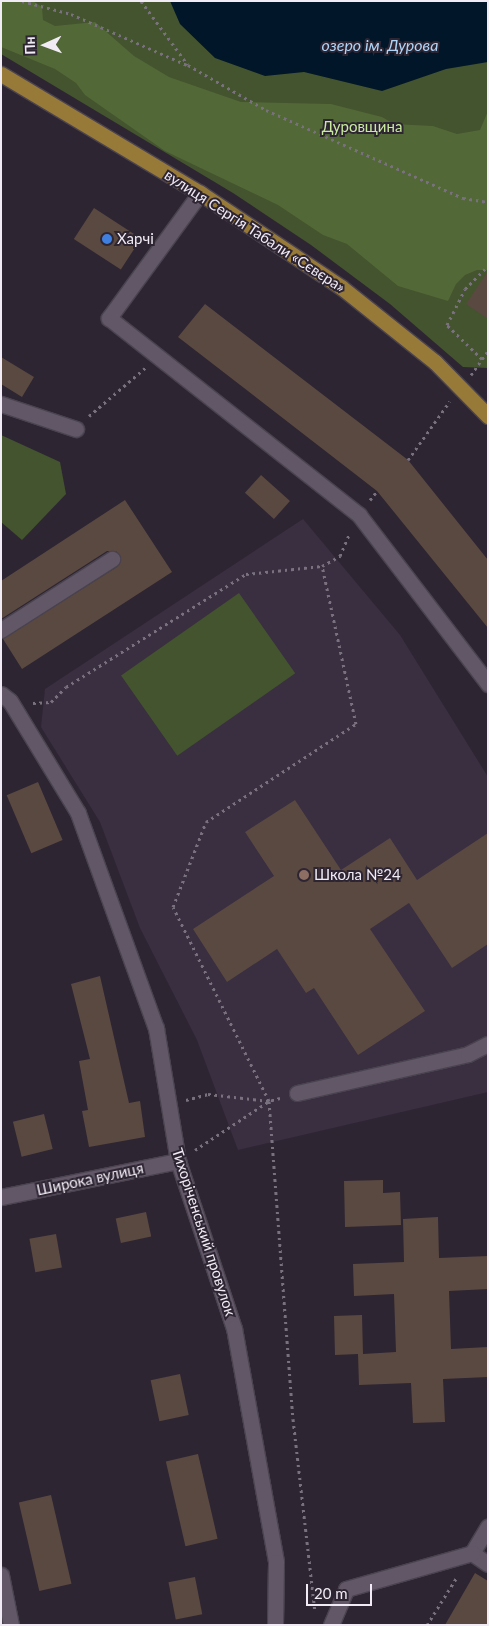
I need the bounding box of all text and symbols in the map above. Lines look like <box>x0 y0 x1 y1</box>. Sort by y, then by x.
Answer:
north arrow <box>20 20 70 70</box>
water label: озеро ім. Дурова <box>322 35 438 55</box>
text: Пн <box>21 36 38 55</box>
park label: Дуровщина <box>322 118 402 136</box>
street label: вулиця Сергія Табали «Сєвєра» <box>161 166 349 296</box>
place label: Харчі <box>117 230 154 248</box>
marker: Харчі <box>101 233 113 245</box>
place label: Школа №24 <box>314 866 401 884</box>
marker: Школа №24 <box>298 869 310 881</box>
street label: Тихоріченський провулок <box>168 1146 240 1318</box>
street label: Широка вулиця <box>35 1159 145 1199</box>
scale bar <box>309 1574 375 1606</box>
text: 20 m <box>314 1584 348 1602</box>

